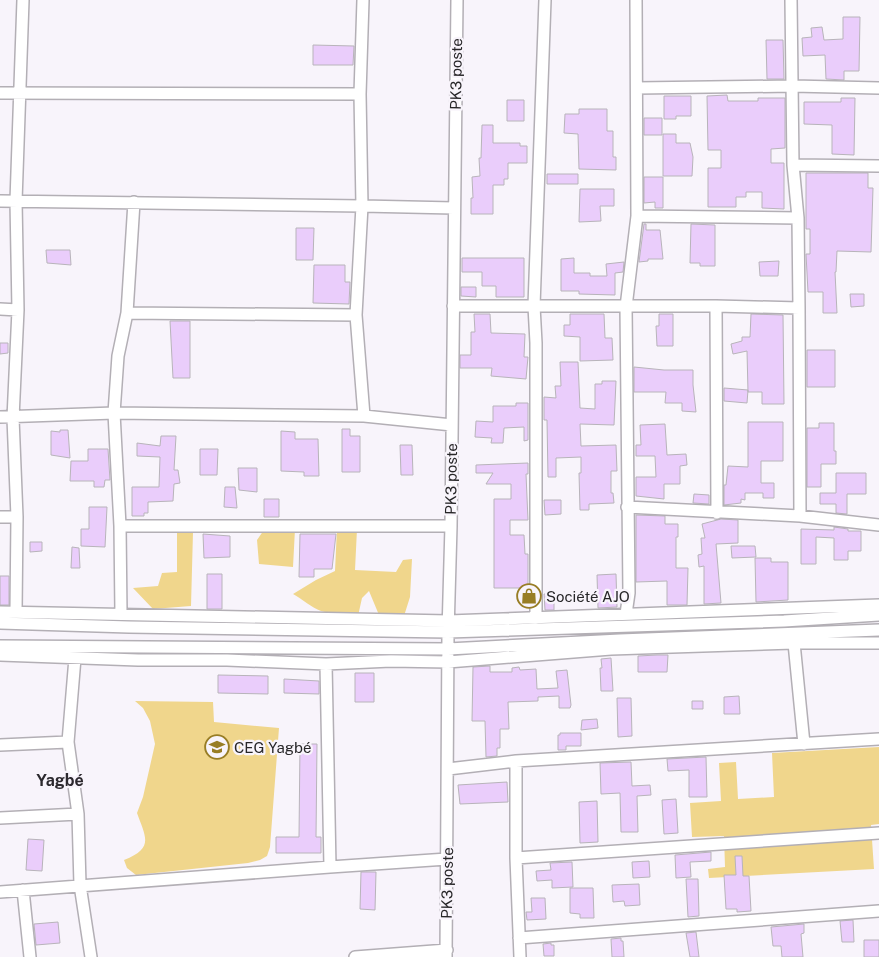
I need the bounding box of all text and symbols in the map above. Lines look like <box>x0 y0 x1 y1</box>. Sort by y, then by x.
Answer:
street label: PK3 poste <box>447 38 465 110</box>
street label: PK3 poste <box>442 443 460 515</box>
shop icon: Société AJO <box>516 583 542 609</box>
place label: Société AJO <box>546 588 630 605</box>
school or university icon: CEG Yagbé <box>204 734 230 760</box>
place label: CEG Yagbé <box>234 739 311 756</box>
district label: Yagbé <box>36 771 84 790</box>
street label: PK3 poste <box>438 847 456 919</box>

